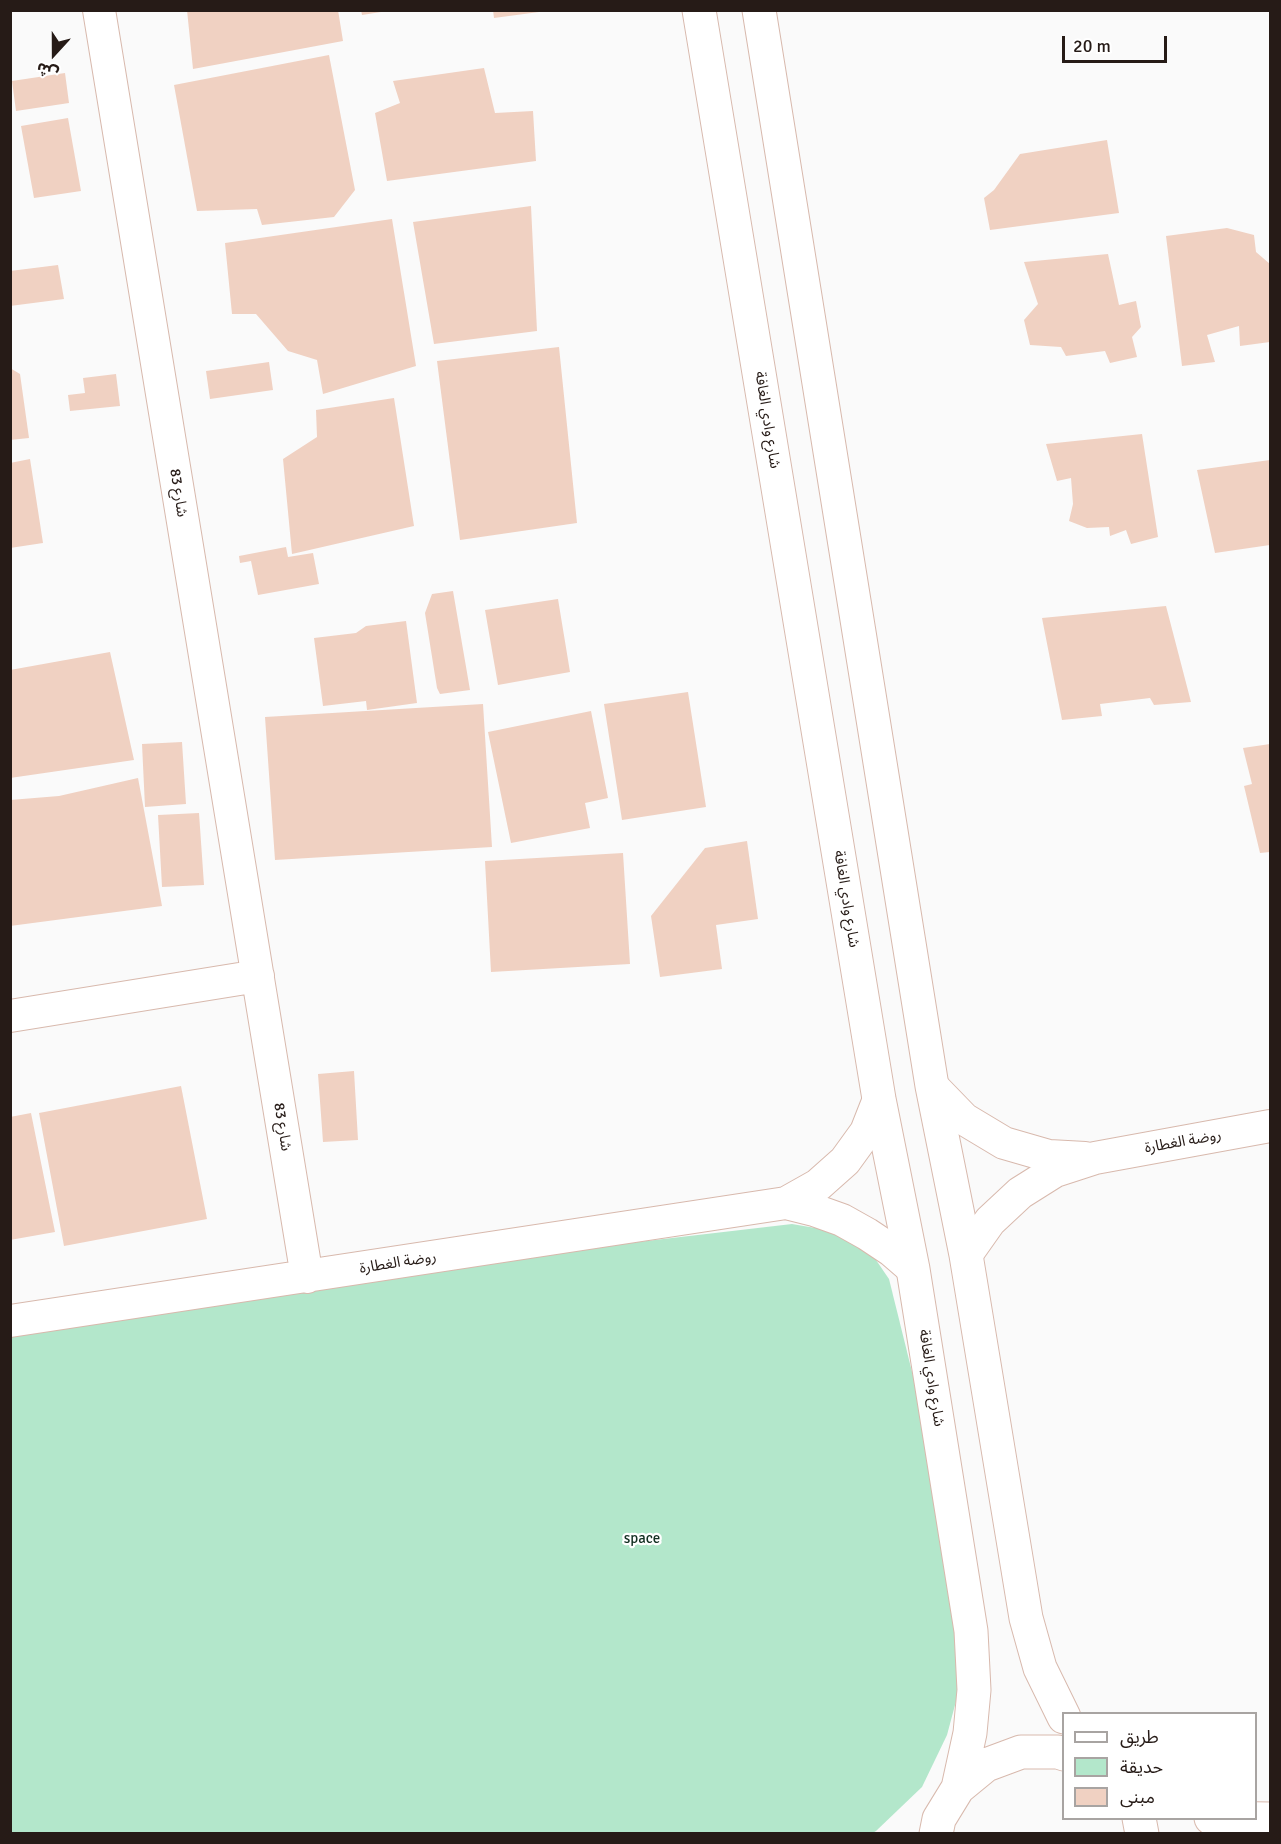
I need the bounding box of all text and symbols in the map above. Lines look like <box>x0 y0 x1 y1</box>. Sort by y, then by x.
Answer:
north arrow <box>24 24 84 84</box>
scale bar <box>1065 24 1170 62</box>
text: 20 m <box>1073 35 1111 57</box>
text: ش <box>34 58 61 84</box>
street label: شارع وادي الغافة <box>750 370 784 470</box>
street label: شارع 83 <box>165 468 191 518</box>
street label: شارع وادي الغافة <box>829 849 863 949</box>
street label: شارع 83 <box>269 1102 295 1152</box>
street label: روضة الغطارة <box>1143 1126 1223 1158</box>
street label: روضة الغطارة <box>358 1248 438 1278</box>
street label: شارع وادي الغافة <box>914 1328 948 1428</box>
park label: space <box>624 1530 660 1548</box>
legend <box>1062 1712 1257 1820</box>
text: طريق <box>1120 1726 1159 1748</box>
text: حديقة <box>1120 1756 1163 1778</box>
text: مبنى <box>1120 1786 1155 1808</box>

